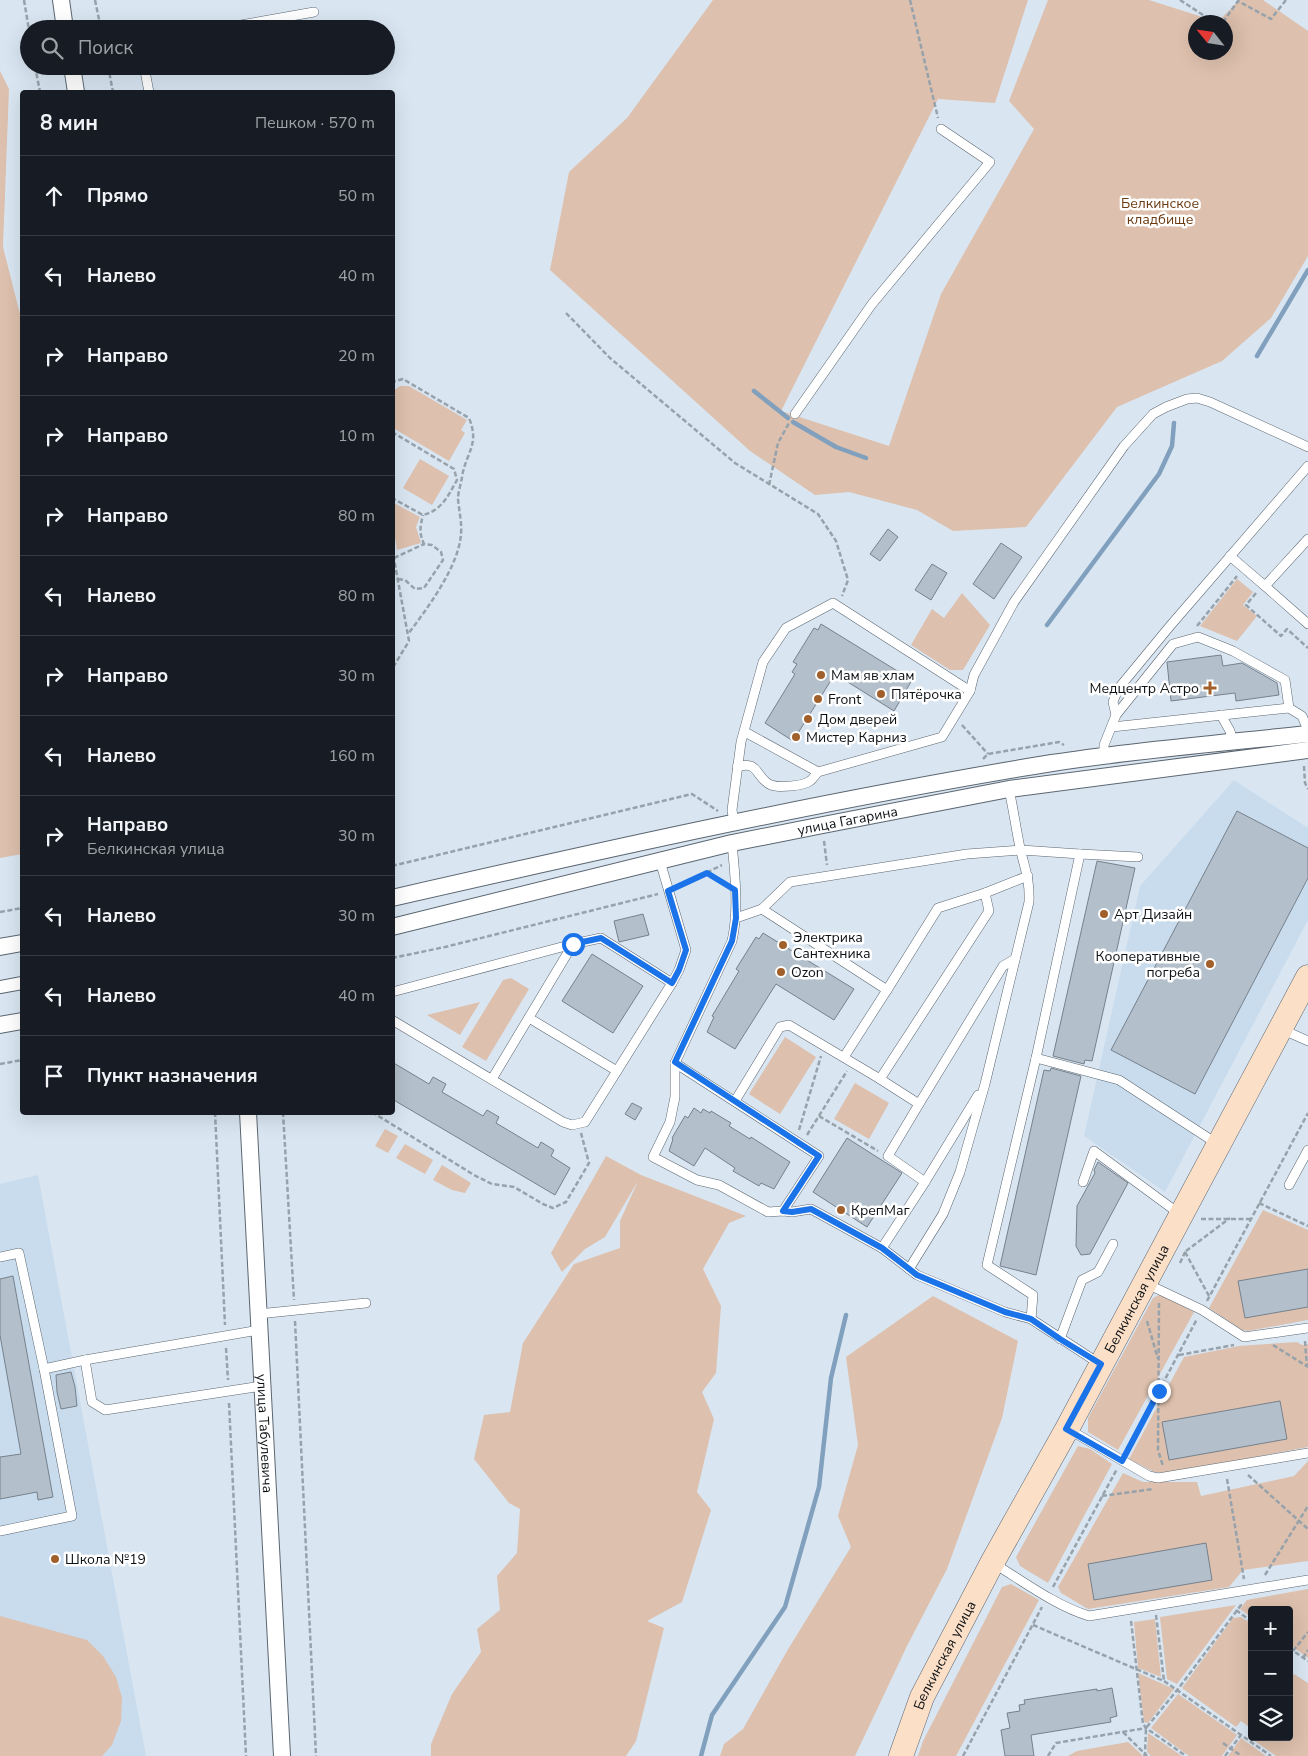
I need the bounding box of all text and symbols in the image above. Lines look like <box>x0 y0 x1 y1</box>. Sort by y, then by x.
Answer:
north arrow <box>1188 15 1233 60</box>
search box <box>20 20 395 75</box>
icon: search <box>38 34 66 62</box>
text: Поиск <box>78 35 133 61</box>
text: 8 мин <box>40 109 98 137</box>
text: Пешком · 570 m <box>255 112 375 134</box>
icon: ahead <box>40 182 68 210</box>
text: Прямо <box>87 183 148 209</box>
text: 50 m <box>338 185 375 207</box>
park label: Белкинское кладбище <box>1121 194 1199 229</box>
icon: left <box>40 262 68 290</box>
text: Налево <box>87 263 156 289</box>
text: 40 m <box>338 265 375 287</box>
icon: right <box>40 342 68 370</box>
text: Направо <box>87 343 168 369</box>
text: 20 m <box>338 345 375 367</box>
icon: right <box>40 422 68 450</box>
text: Направо <box>87 423 168 449</box>
text: 10 m <box>338 425 375 447</box>
icon: right <box>40 502 68 530</box>
text: Направо <box>87 503 168 529</box>
text: 80 m <box>338 505 375 527</box>
icon: left <box>40 582 68 610</box>
text: Налево <box>87 583 156 609</box>
text: 80 m <box>338 585 375 607</box>
icon: right <box>40 662 68 690</box>
text: Направо <box>87 663 168 689</box>
text: 30 m <box>338 665 375 687</box>
place label: Мам яв хлам <box>831 666 914 685</box>
marker: Мам яв хлам <box>815 669 827 681</box>
place label: Медцентр Астро <box>1090 679 1199 698</box>
marker: Медцентр Астро <box>1203 681 1217 695</box>
place label: Пятёрочка <box>891 685 962 704</box>
marker: Пятёрочка <box>875 688 887 700</box>
place label: Front <box>828 690 861 709</box>
marker: Front <box>812 693 824 705</box>
place label: Дом дверей <box>818 710 897 729</box>
marker: Дом дверей <box>802 713 814 725</box>
place label: Мистер Карниз <box>806 728 907 747</box>
marker: Мистер Карниз <box>790 731 802 743</box>
icon: left <box>40 742 68 770</box>
text: Налево <box>87 743 156 769</box>
text: 160 m <box>328 745 375 767</box>
street label: улица Гагарина <box>796 801 899 839</box>
text: Направо <box>87 812 168 838</box>
icon: right <box>40 822 68 850</box>
text: 30 m <box>338 825 375 847</box>
text: Белкинская улица <box>87 838 225 860</box>
icon: left <box>40 902 68 930</box>
text: Налево <box>87 903 156 929</box>
text: 30 m <box>338 905 375 927</box>
place label: Арт Дизайн <box>1114 905 1192 924</box>
marker: Арт Дизайн <box>1098 908 1110 920</box>
place label: Электрика Сантехника <box>793 928 870 963</box>
route start <box>562 933 585 956</box>
marker: Электрика Сантехника <box>777 939 789 951</box>
place label: Кооперативные погреба <box>1096 947 1200 982</box>
marker: Кооперативные погреба <box>1204 958 1216 970</box>
place label: Ozon <box>791 963 824 982</box>
marker: Ozon <box>775 966 787 978</box>
icon: left <box>40 982 68 1010</box>
text: Налево <box>87 983 156 1009</box>
text: 40 m <box>338 985 375 1007</box>
icon: arrive <box>40 1062 68 1090</box>
text: Пункт назначения <box>87 1063 258 1089</box>
place label: КрепМаг <box>851 1201 910 1220</box>
marker: КрепМаг <box>835 1204 847 1216</box>
street label: Белкинская улица <box>1100 1241 1173 1356</box>
street label: улица Табулевича <box>252 1374 278 1494</box>
route end <box>1148 1380 1171 1403</box>
place label: Школа №19 <box>65 1550 146 1569</box>
marker: Школа №19 <box>49 1553 61 1565</box>
street label: Белкинская улица <box>909 1597 980 1712</box>
map controls <box>1248 1606 1293 1741</box>
button: + <box>1248 1606 1293 1651</box>
button: − <box>1248 1651 1293 1696</box>
button: layers <box>1248 1696 1293 1741</box>

